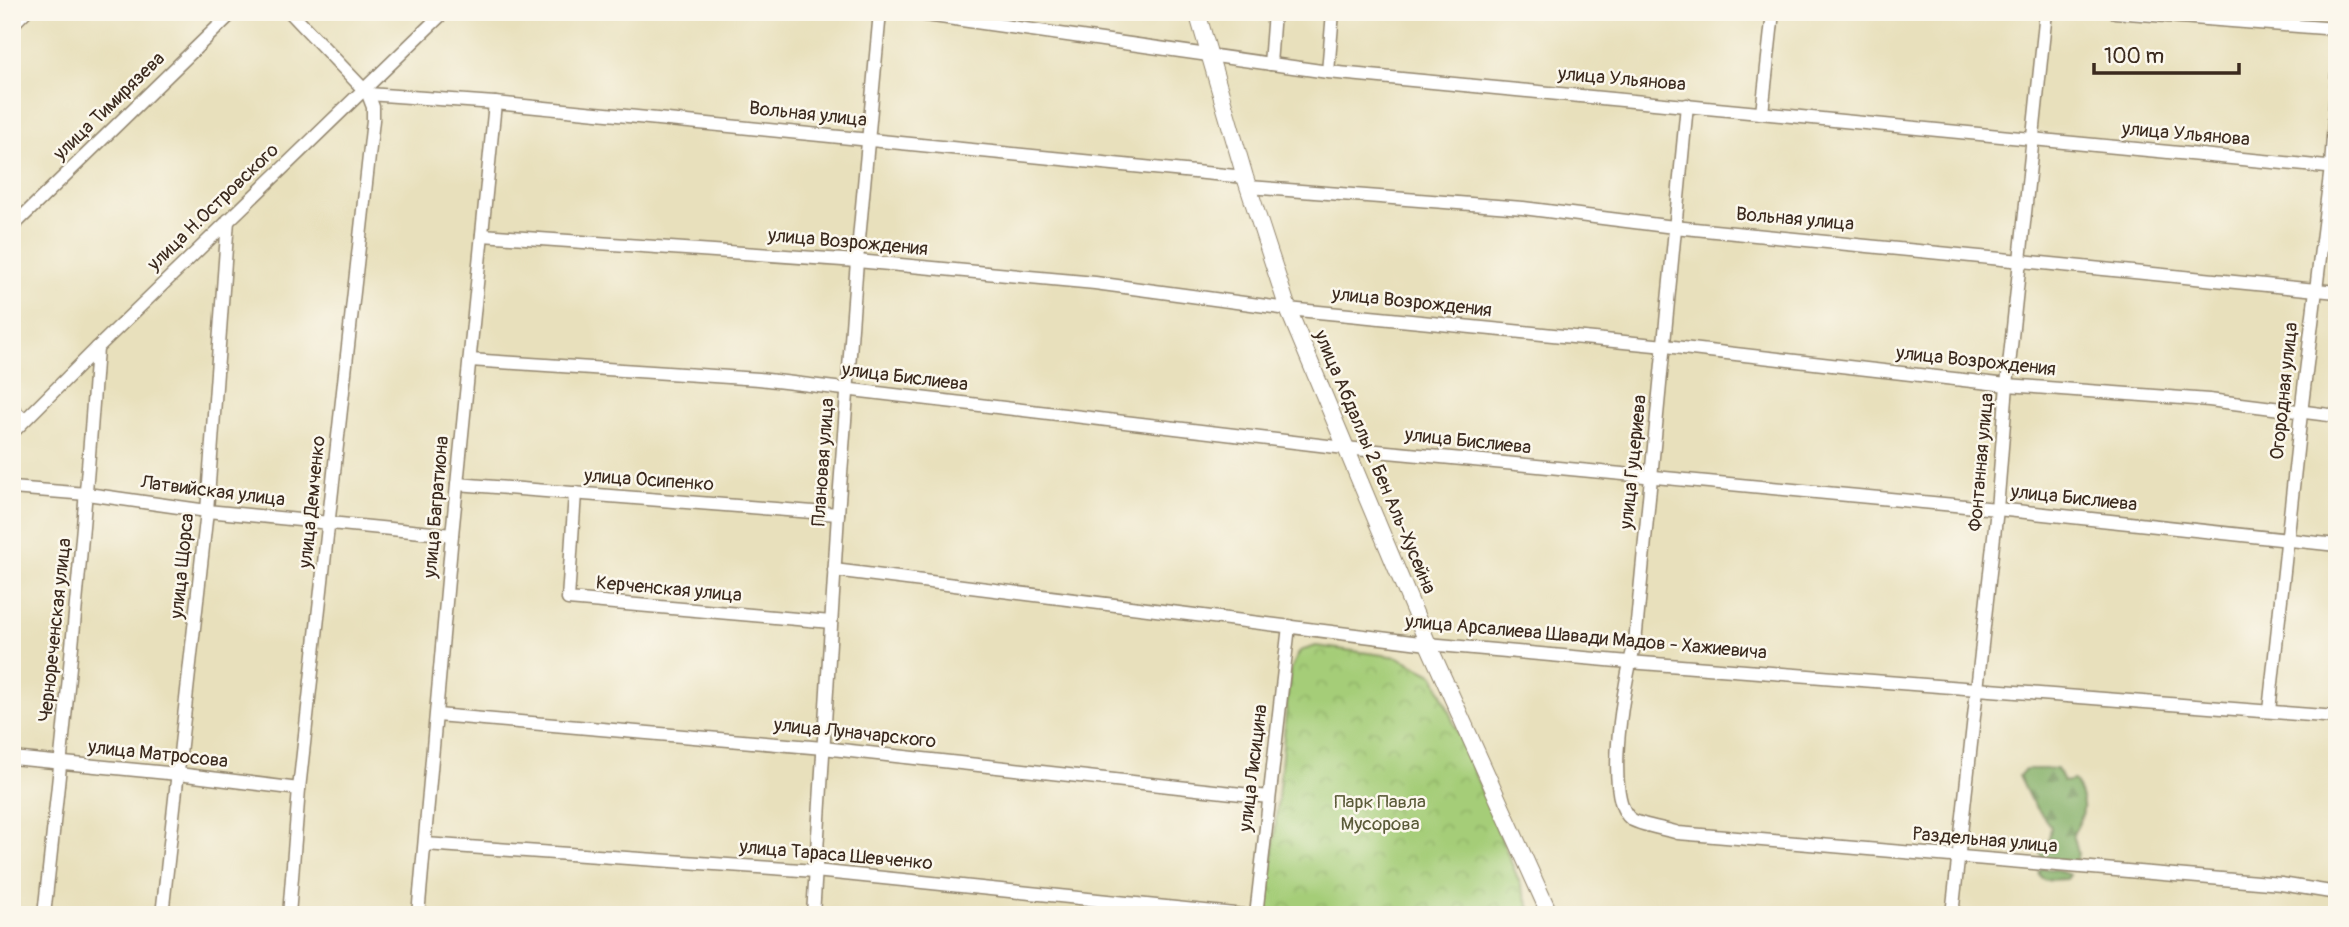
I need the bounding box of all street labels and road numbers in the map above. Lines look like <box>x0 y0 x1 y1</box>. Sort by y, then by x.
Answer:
street label: улица Тимирязева <box>47 47 170 166</box>
street label: улица Ульянова <box>1556 61 1687 97</box>
street label: Вольная улица <box>748 96 868 132</box>
street label: улица Ульянова <box>2120 116 2251 152</box>
street label: улица Н.Островского <box>142 138 284 277</box>
street label: Вольная улица <box>1735 202 1855 236</box>
street label: улица Возрождения <box>766 223 929 261</box>
street label: улица Возрождения <box>1330 282 1493 322</box>
street label: Огородная улица <box>2265 321 2303 461</box>
street label: улица Абдаллы 2 Бен Аль-Хусейна <box>1308 326 1442 598</box>
street label: улица Возрождения <box>1894 341 2057 381</box>
street label: улица Бислиева <box>840 357 970 397</box>
street label: Фонтанная улица <box>1963 392 1999 532</box>
street label: улица Гуцериева <box>1614 394 1652 531</box>
street label: Плановая улица <box>807 397 839 527</box>
street label: улица Бислиева <box>1403 422 1533 460</box>
street label: улица Демченко <box>293 435 331 570</box>
street label: улица Багратиона <box>418 435 454 580</box>
street label: улица Осипенко <box>582 463 715 497</box>
street label: Латвийская улица <box>138 470 287 512</box>
street label: улица Бислиева <box>2009 479 2139 517</box>
street label: улица Щорса <box>164 512 199 621</box>
street label: Чернореченская улица <box>33 537 77 723</box>
street label: Керченская улица <box>595 571 743 607</box>
street label: улица Арсалиева Шавади Мадов - Хажиевича <box>1403 609 1768 665</box>
street label: улица Лисицина <box>1233 703 1273 834</box>
street label: улица Луначарского <box>772 712 937 753</box>
street label: улица Матросова <box>86 735 229 773</box>
street label: Раздельная улица <box>1911 822 2059 858</box>
street label: улица Тараса Шевченко <box>737 835 934 875</box>

